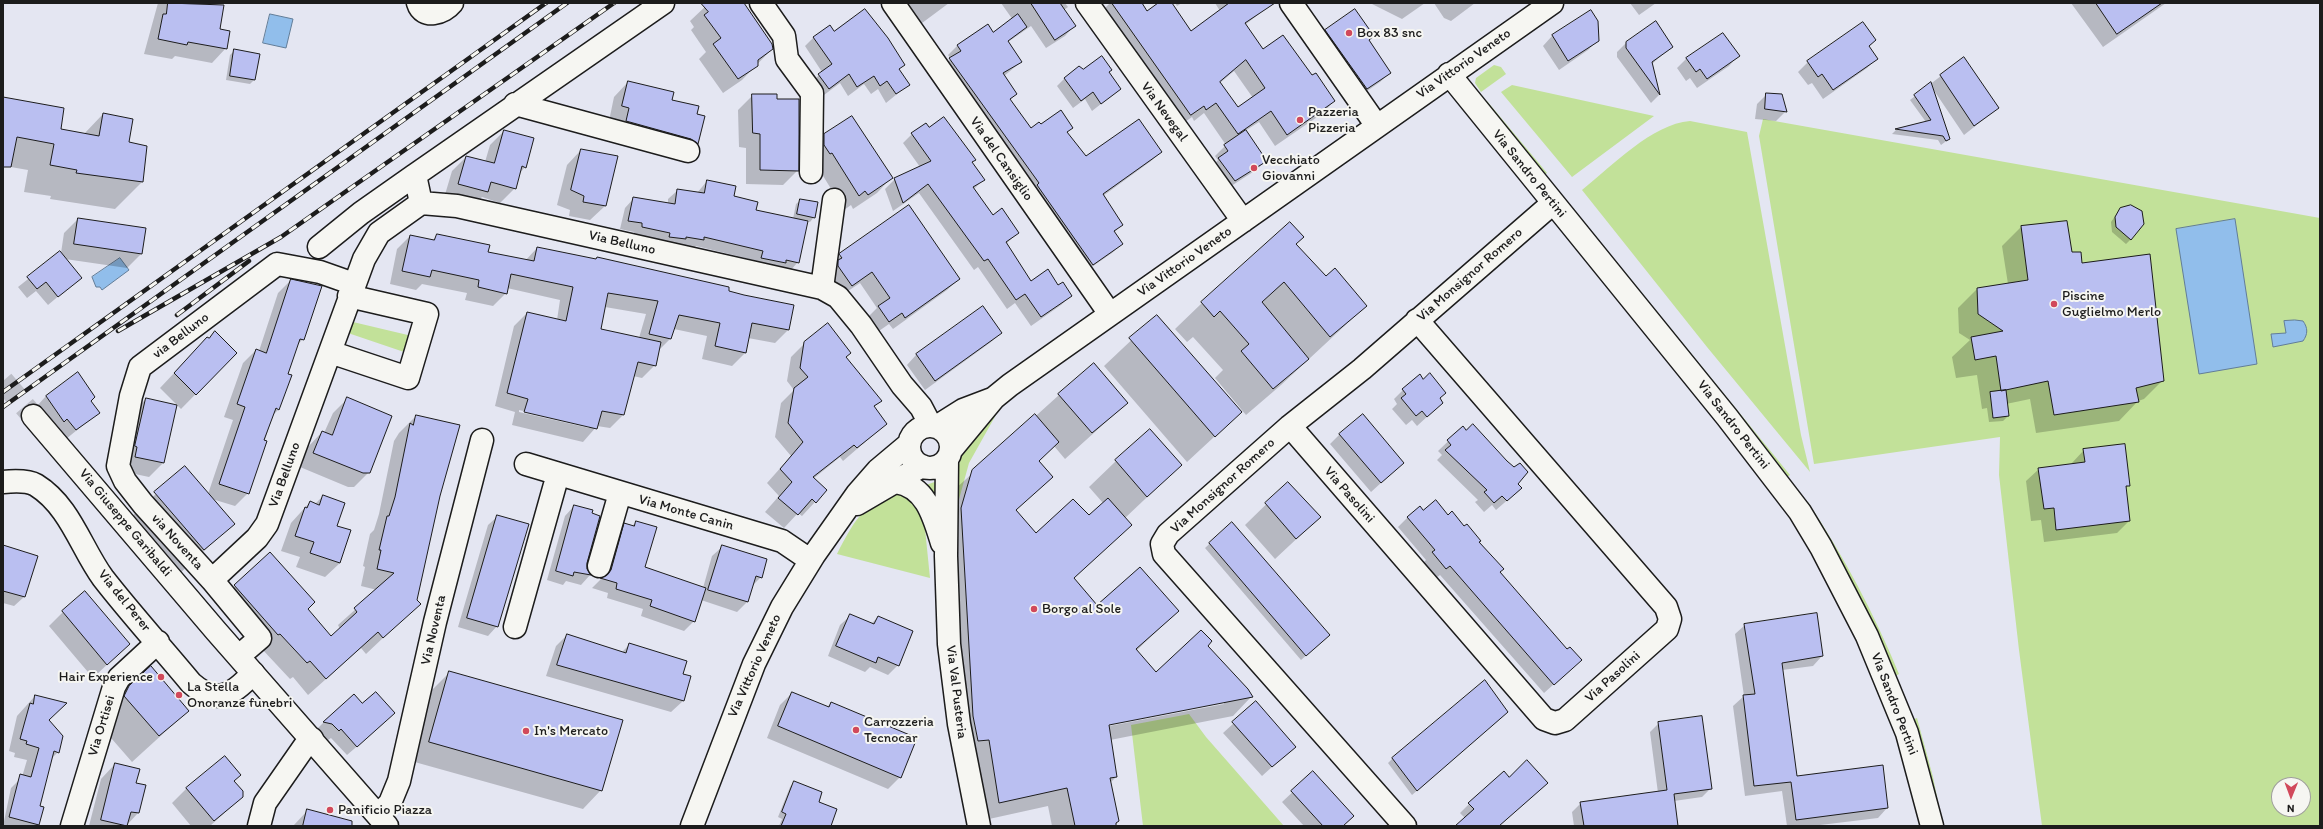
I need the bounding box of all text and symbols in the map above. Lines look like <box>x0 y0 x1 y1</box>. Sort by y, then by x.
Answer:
place label: Box 83 snc <box>1357 25 1422 41</box>
street label: Via Vittorio Veneto <box>1414 25 1514 103</box>
marker: Box 83 snc <box>1344 28 1354 38</box>
street label: Via Nevegal <box>1137 79 1191 145</box>
place label: Pazzeria Pizzeria <box>1308 104 1359 136</box>
street label: Via del Cansiglio <box>966 114 1036 204</box>
marker: Pazzeria Pizzeria <box>1295 115 1305 125</box>
street label: Via Sandro Pertini <box>1488 127 1570 221</box>
place label: Vecchiato Giovanni <box>1262 152 1320 184</box>
marker: Vecchiato Giovanni <box>1249 163 1259 173</box>
street label: Via Vittorio Veneto <box>1135 223 1235 301</box>
street label: Via Monsignor Romero <box>1414 224 1526 326</box>
street label: Via Belluno <box>587 227 657 259</box>
place label: Piscine Guglielmo Merlo <box>2062 288 2161 320</box>
marker: Piscine Guglielmo Merlo <box>2049 299 2059 309</box>
street label: via Belluno <box>149 309 213 363</box>
street label: Via Sandro Pertini <box>1693 377 1773 473</box>
street label: Via Monsignor Romero <box>1167 435 1279 537</box>
street label: Via Belluno <box>265 440 305 510</box>
street label: Via Pasolini <box>1320 463 1378 527</box>
street label: Via Giuseppe Garibaldi <box>75 466 175 580</box>
street label: Via Monte Canin <box>636 491 736 535</box>
street label: via Noventa <box>147 510 207 574</box>
street label: Via del Perer <box>94 567 154 635</box>
street label: Via Noventa <box>418 593 450 667</box>
place label: Borgo al Sole <box>1042 601 1121 617</box>
marker: Borgo al Sole <box>1029 604 1039 614</box>
street label: Via Vittorio Veneto <box>725 612 785 720</box>
street label: Via Val Pusteria <box>942 644 970 740</box>
street label: Via Pasolini <box>1582 648 1644 706</box>
street label: Via Sandro Pertini <box>1867 650 1921 758</box>
place label: Hair Experience <box>59 669 153 685</box>
marker: Hair Experience <box>156 672 166 682</box>
place label: La Stella Onoranze funebri <box>187 679 292 712</box>
marker: La Stella Onoranze funebri <box>174 690 184 700</box>
street label: Via Ortisei <box>85 693 119 759</box>
place label: Carrozzeria Tecnocar <box>864 714 934 746</box>
place label: In's Mercato <box>534 723 608 739</box>
marker: Carrozzeria Tecnocar <box>851 725 861 735</box>
marker: In's Mercato <box>521 726 531 736</box>
north arrow <box>2271 777 2311 817</box>
place label: Panificio Piazza <box>338 802 432 818</box>
text: N <box>2287 802 2295 815</box>
marker: Panificio Piazza <box>325 805 335 815</box>

